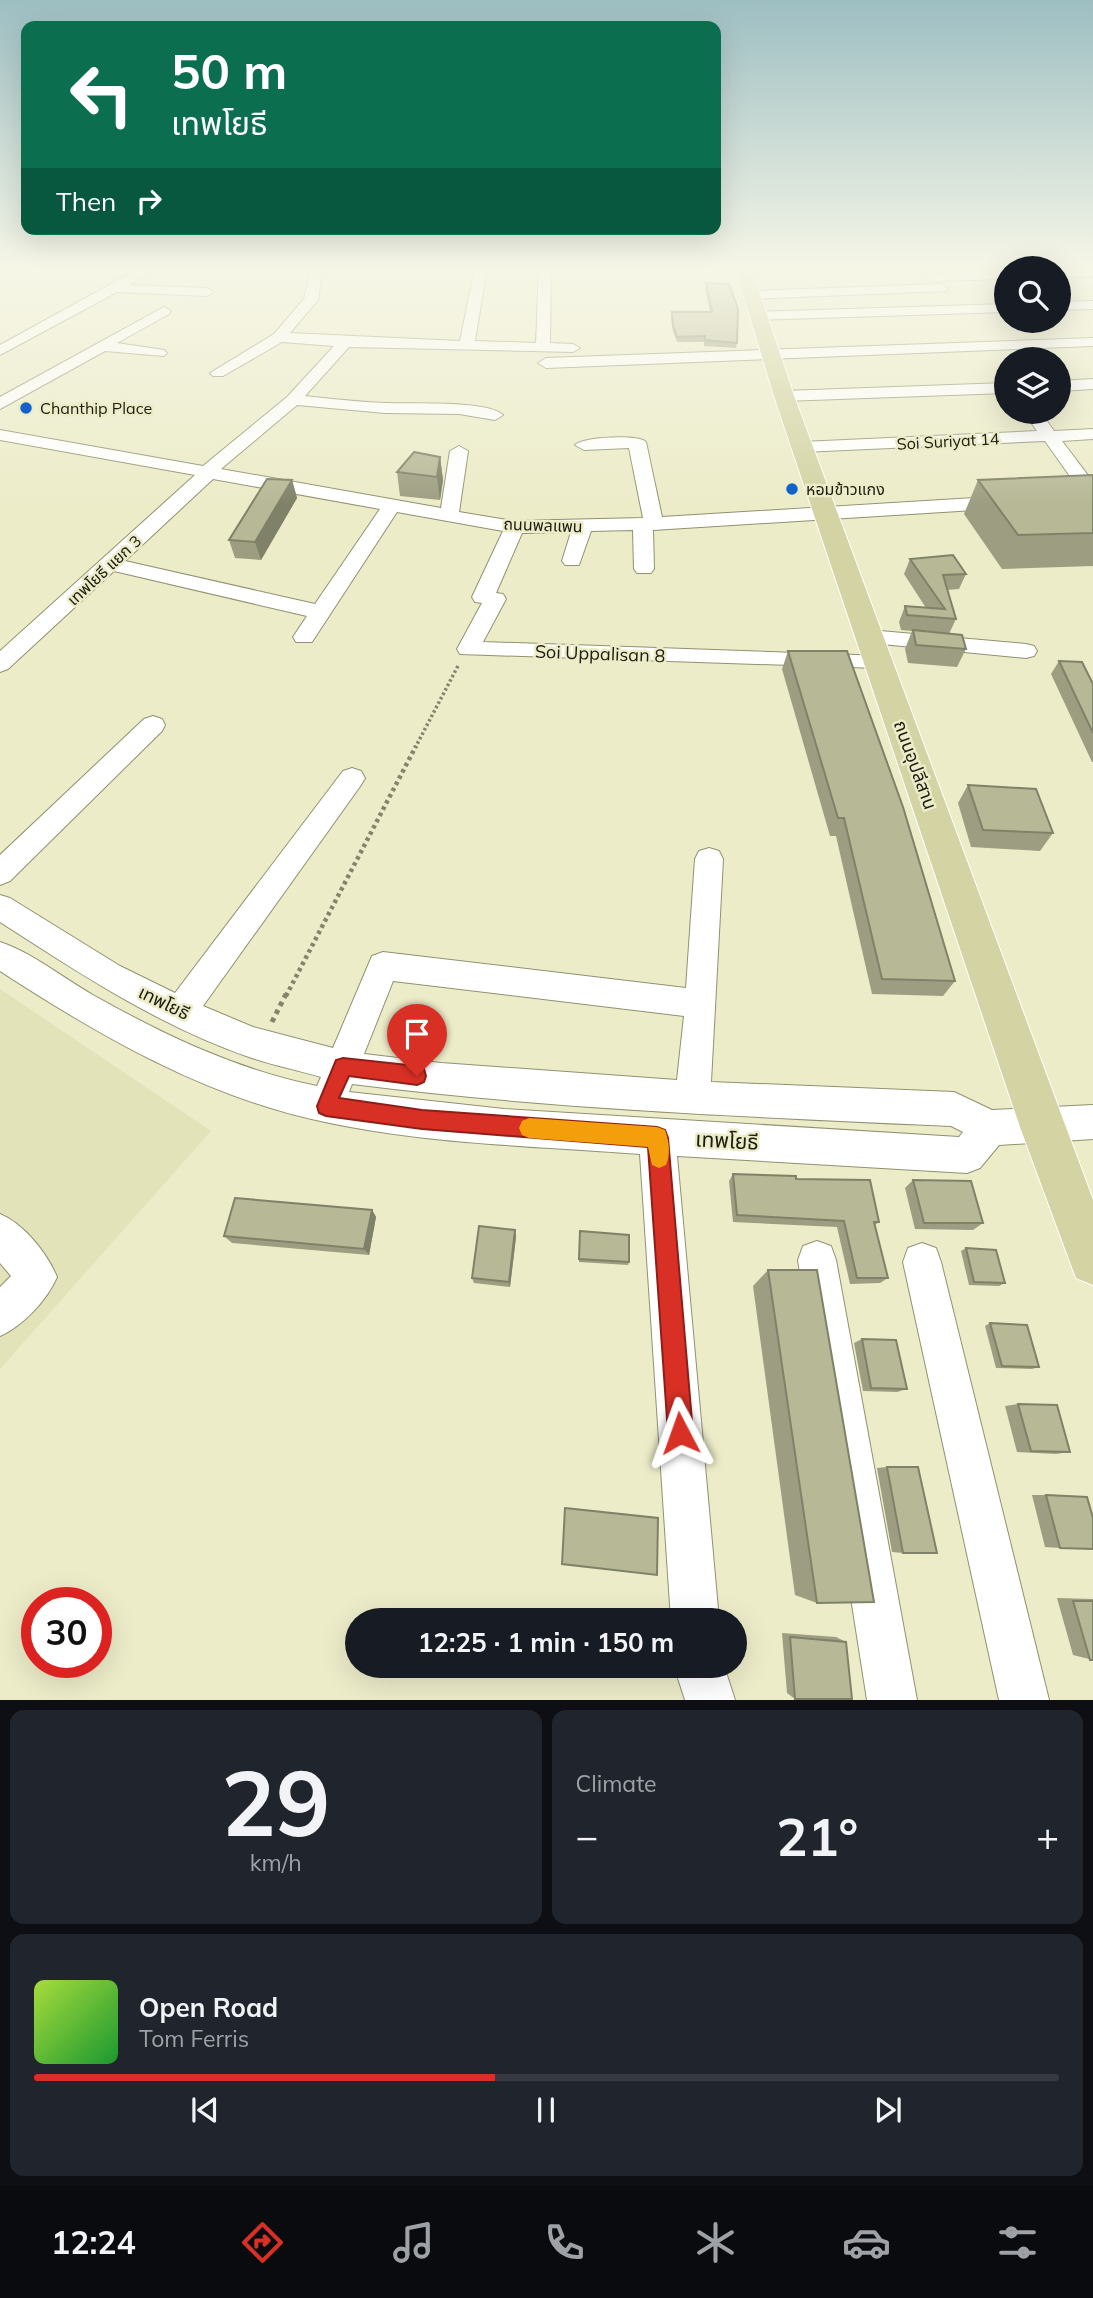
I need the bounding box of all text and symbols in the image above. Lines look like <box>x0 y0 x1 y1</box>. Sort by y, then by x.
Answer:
text: 50 m <box>171 40 287 101</box>
icon: left <box>56 49 147 140</box>
text: เทพโยธี <box>171 103 267 143</box>
icon: right <box>130 182 168 220</box>
text: Then <box>56 185 116 218</box>
map controls <box>994 256 1071 424</box>
button: search <box>994 256 1071 333</box>
button: layers <box>994 347 1071 424</box>
place label: Chanthip Place <box>40 398 152 418</box>
marker: Chanthip Place <box>18 400 34 416</box>
street label: Soi Suriyat 14 <box>896 428 1000 454</box>
place label: หอมข้าวแกง <box>806 479 885 499</box>
marker: หอมข้าวแกง <box>784 481 800 497</box>
street label: ถนนพลแพน <box>503 514 583 536</box>
street label: เทพโยธี แยก 3 <box>63 531 145 609</box>
street label: Soi Uppalisan 8 <box>534 640 666 667</box>
street label: ถนนอุปลีสาน <box>889 717 942 812</box>
street label: เทพโยธี <box>135 980 194 1025</box>
pin <box>387 1004 447 1076</box>
icon: arrive <box>398 1015 436 1053</box>
street label: เทพโยธี <box>695 1125 759 1155</box>
position arrow <box>643 1396 717 1470</box>
speed limit sign: 30 <box>21 1587 112 1678</box>
text: 12:25 · 1 min · 150 m <box>418 1626 674 1659</box>
text: 29 <box>221 1745 330 1859</box>
text: Climate <box>576 1769 657 1798</box>
text: 21° <box>776 1804 858 1869</box>
text: − <box>576 1812 598 1860</box>
text: + <box>1036 1812 1059 1860</box>
text: km/h <box>250 1848 302 1877</box>
text: Open Road <box>139 1991 278 2024</box>
text: Tom Ferris <box>139 2024 249 2053</box>
icon: previous <box>186 2091 224 2129</box>
icon: pause <box>527 2091 565 2129</box>
icon: next <box>869 2091 907 2129</box>
icon: directions <box>238 2218 287 2267</box>
icon: music <box>389 2218 438 2267</box>
icon: phone <box>540 2218 589 2267</box>
icon: climate <box>691 2218 740 2267</box>
icon: car <box>842 2218 891 2267</box>
icon: filters <box>993 2218 1042 2267</box>
text: 12:24 <box>51 2222 136 2262</box>

